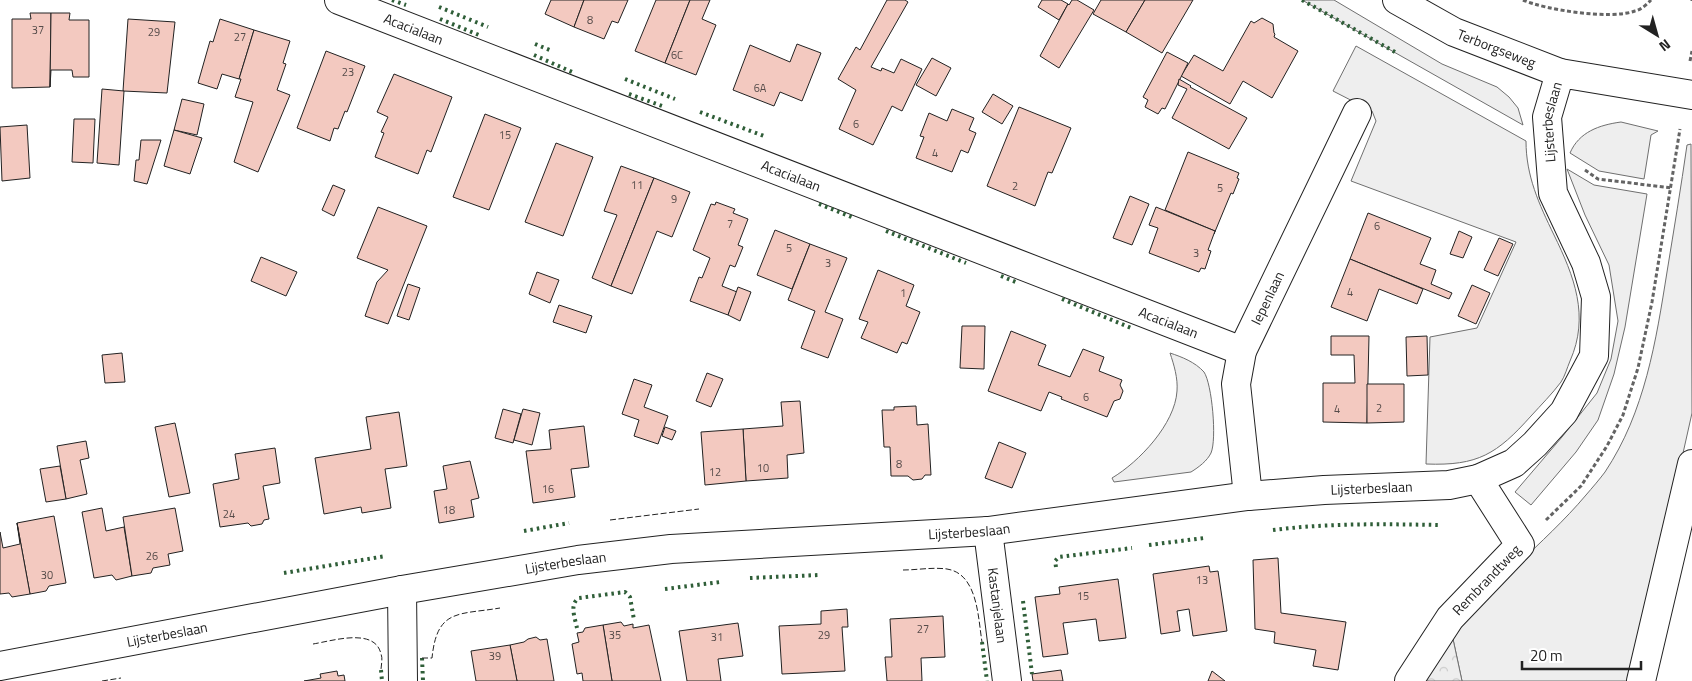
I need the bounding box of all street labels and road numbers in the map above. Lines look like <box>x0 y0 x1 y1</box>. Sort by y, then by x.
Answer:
street label: Acacialaan <box>381 7 447 50</box>
street label: Terborgseweg <box>1454 23 1539 73</box>
street label: Lijsterbeslaan <box>1536 79 1567 163</box>
street label: Acacialaan <box>758 154 824 196</box>
street label: Iepenlaan <box>1245 267 1289 328</box>
street label: Acacialaan <box>1136 301 1202 343</box>
street label: Lijsterbeslaan <box>1330 475 1413 500</box>
street label: Lijsterbeslaan <box>928 517 1011 544</box>
street label: Rembrandtweg <box>1447 539 1525 620</box>
street label: Lijsterbeslaan <box>523 546 607 579</box>
street label: Kastanjelaan <box>983 566 1013 644</box>
street label: Lijsterbeslaan <box>125 616 209 652</box>

